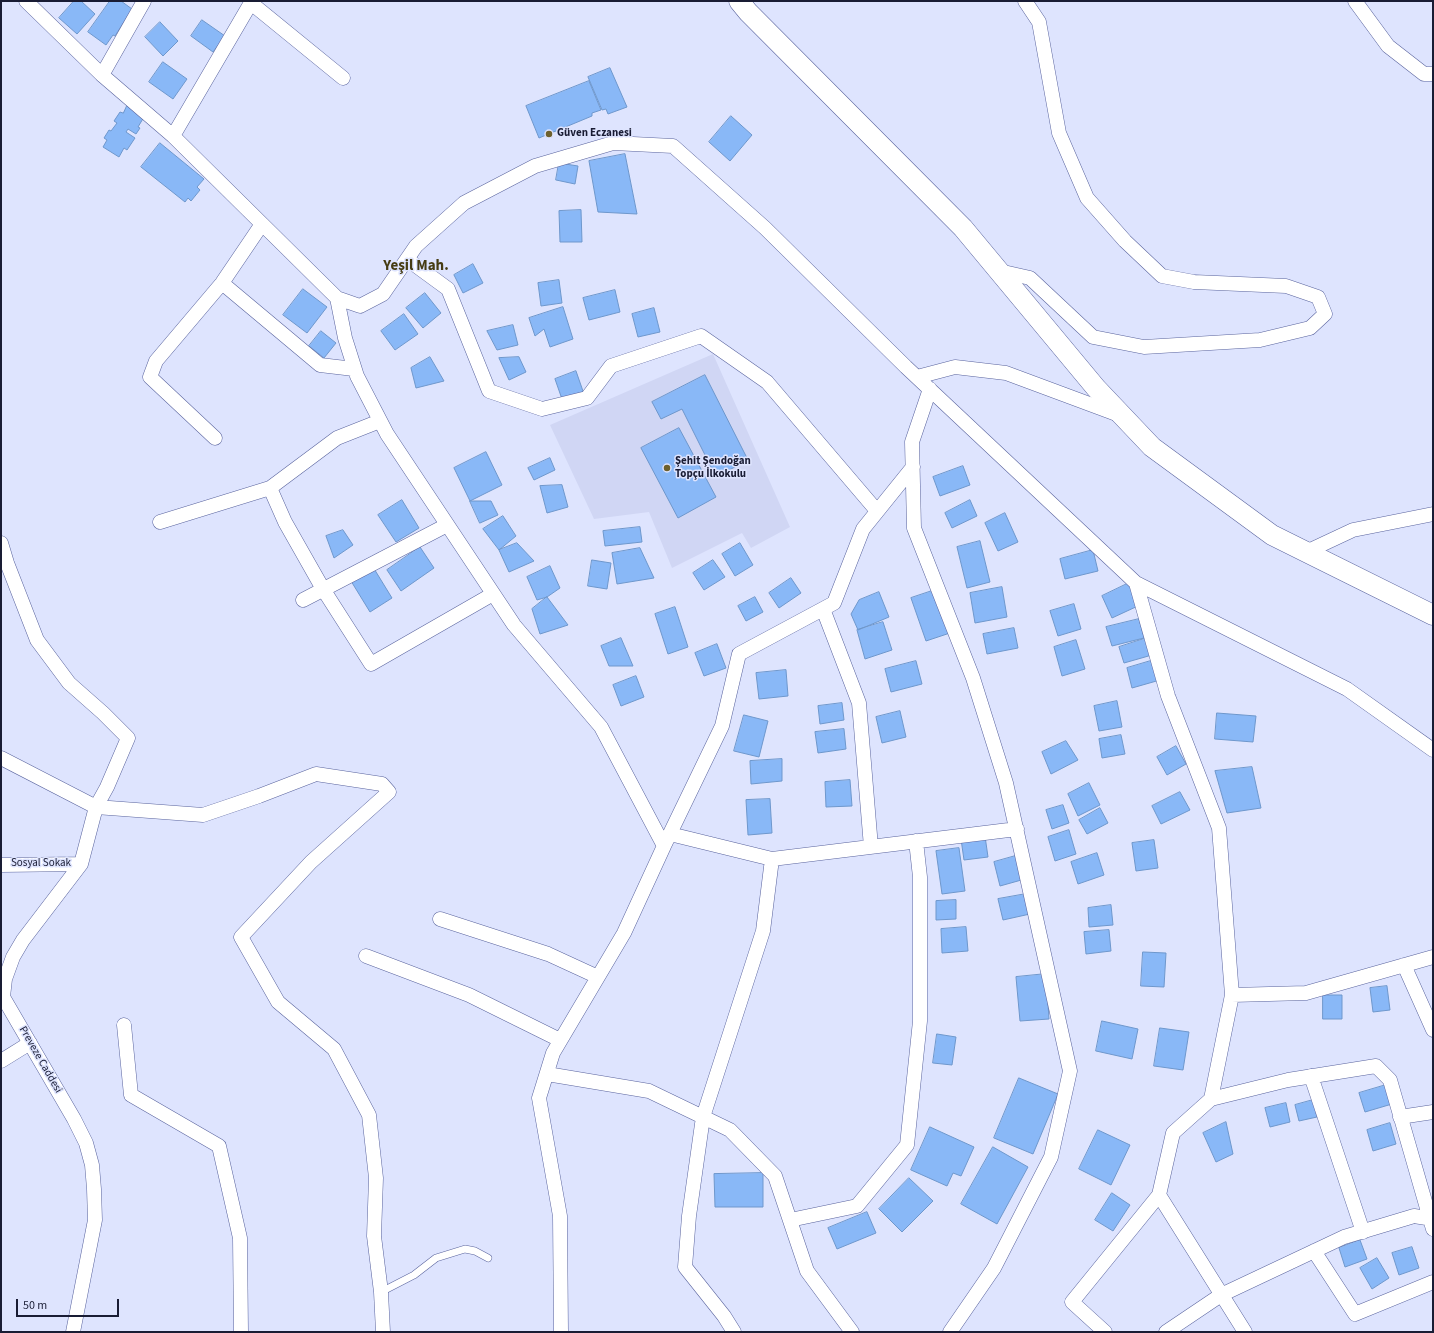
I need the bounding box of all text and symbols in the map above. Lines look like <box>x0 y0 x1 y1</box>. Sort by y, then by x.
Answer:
place label: Güven Eczanesi <box>557 127 632 141</box>
marker: Güven Eczanesi <box>544 129 554 139</box>
district label: Yeşil Mah. <box>383 258 449 276</box>
place label: Şehit Şendoğan Topçu İlkokulu <box>675 455 751 481</box>
marker: Şehit Şendoğan Topçu İlkokulu <box>662 463 672 473</box>
street label: Sosyal Sokak <box>11 857 71 871</box>
street label: Preveze Caddesi <box>16 1024 64 1096</box>
scale bar <box>18 1291 121 1317</box>
text: 50 m <box>23 1297 47 1314</box>

